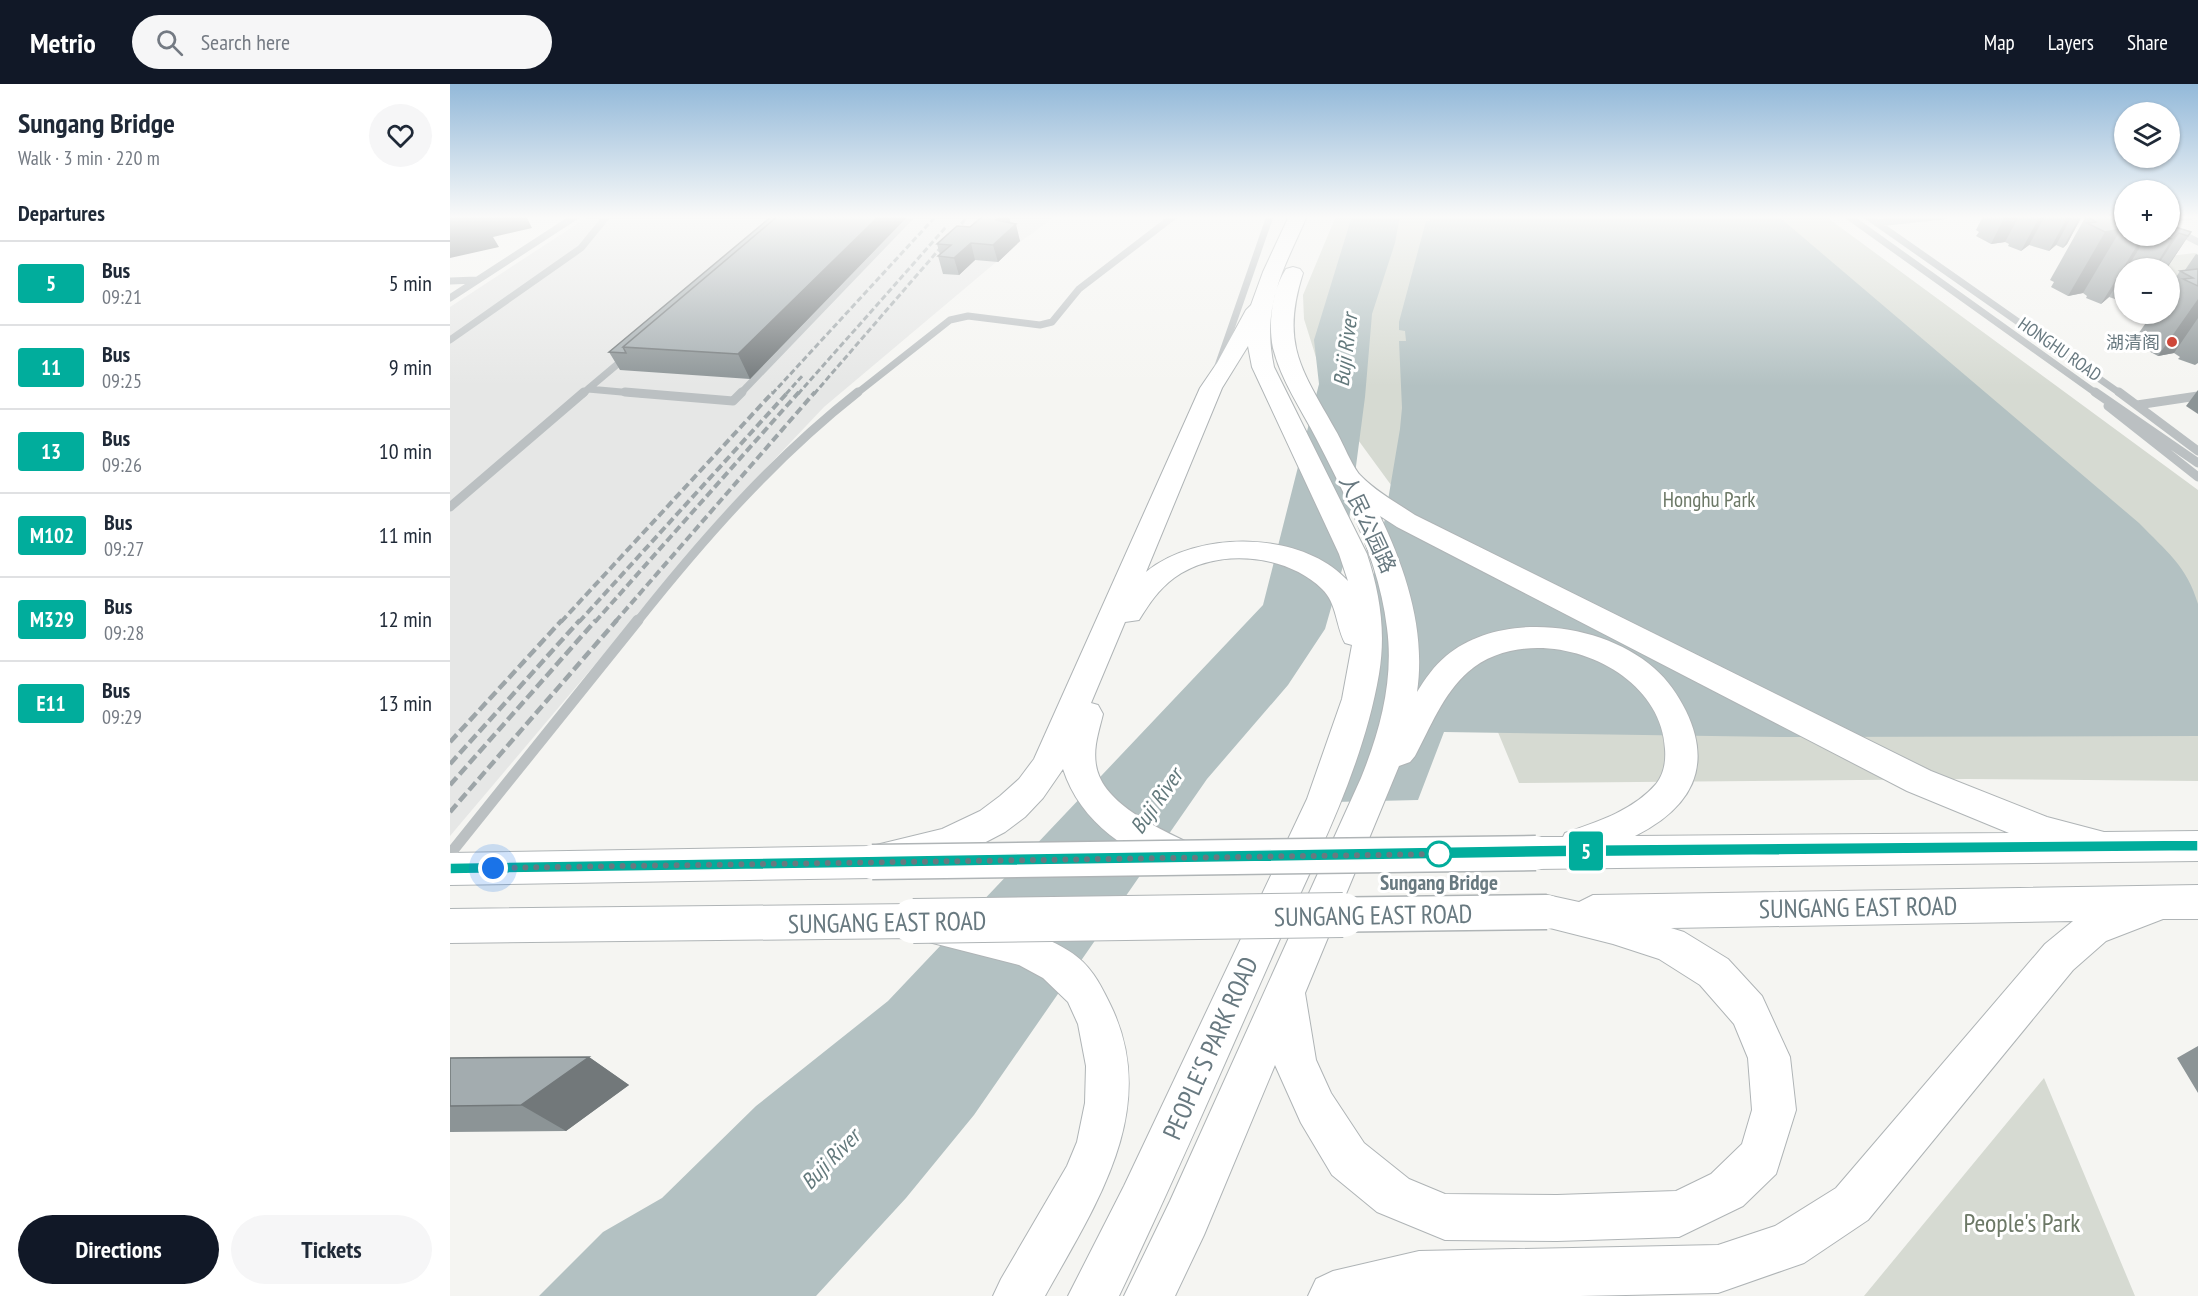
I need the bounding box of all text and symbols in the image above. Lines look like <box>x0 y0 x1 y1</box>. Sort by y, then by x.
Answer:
search box <box>132 15 552 69</box>
text: Metrio <box>30 24 96 61</box>
icon: search <box>153 26 186 59</box>
text: Search here <box>201 28 290 56</box>
text: Map <box>1984 29 2015 56</box>
text: Layers <box>2048 29 2094 56</box>
text: Share <box>2127 29 2168 56</box>
map controls <box>2114 102 2180 324</box>
button: layers <box>2114 102 2180 168</box>
text: Sungang Bridge <box>18 104 175 141</box>
button: heart <box>369 104 432 167</box>
text: Walk · 3 min · 220 m <box>18 145 160 171</box>
button: + <box>2114 180 2180 246</box>
text: Departures <box>18 199 105 227</box>
text: Bus <box>102 256 130 284</box>
button: − <box>2114 258 2180 324</box>
text: 5 min <box>389 269 432 297</box>
text: 5 <box>46 270 56 297</box>
text: 09:21 <box>102 284 142 310</box>
water label: Buji River <box>1327 309 1364 388</box>
street label: HONGHU ROAD <box>2014 312 2106 386</box>
place label: 湖清阁 <box>2106 331 2160 354</box>
marker: 湖清阁 <box>2165 335 2179 349</box>
text: Bus <box>102 340 130 368</box>
text: 9 min <box>389 353 432 381</box>
text: 11 <box>41 354 61 381</box>
text: 09:25 <box>102 368 142 394</box>
text: Bus <box>102 424 130 452</box>
text: 10 min <box>379 437 432 465</box>
text: 13 <box>41 438 61 465</box>
text: 09:26 <box>102 452 142 478</box>
street label: 人民公园路 <box>1334 471 1402 577</box>
park label: Honghu Park <box>1663 486 1755 513</box>
text: Bus <box>104 508 132 536</box>
text: 11 min <box>379 521 432 549</box>
text: M102 <box>30 522 74 549</box>
text: 09:27 <box>104 536 144 562</box>
text: Bus <box>104 592 132 620</box>
text: 12 min <box>379 605 432 633</box>
text: M329 <box>30 606 74 633</box>
text: 09:28 <box>104 620 144 646</box>
text: Bus <box>102 676 130 704</box>
text: 13 min <box>379 689 432 717</box>
text: E11 <box>36 690 66 717</box>
text: 09:29 <box>102 704 142 730</box>
water label: Buji River <box>1124 761 1190 839</box>
line badge: 5 <box>1566 832 1606 870</box>
text: 5 <box>1581 838 1591 865</box>
marker: Sungang Bridge <box>1426 841 1452 867</box>
your location <box>478 853 508 883</box>
place label: Sungang Bridge <box>1380 869 1498 896</box>
street label: SUNGANG EAST ROAD <box>1759 889 1957 925</box>
street label: SUNGANG EAST ROAD <box>1274 897 1472 933</box>
street label: SUNGANG EAST ROAD <box>788 904 986 940</box>
street label: PEOPLE'S PARK ROAD <box>1155 952 1265 1144</box>
water label: Buji River <box>795 1121 868 1195</box>
park label: People's Park <box>1964 1206 2080 1239</box>
button: Directions <box>18 1215 219 1284</box>
button: Tickets <box>231 1215 432 1284</box>

